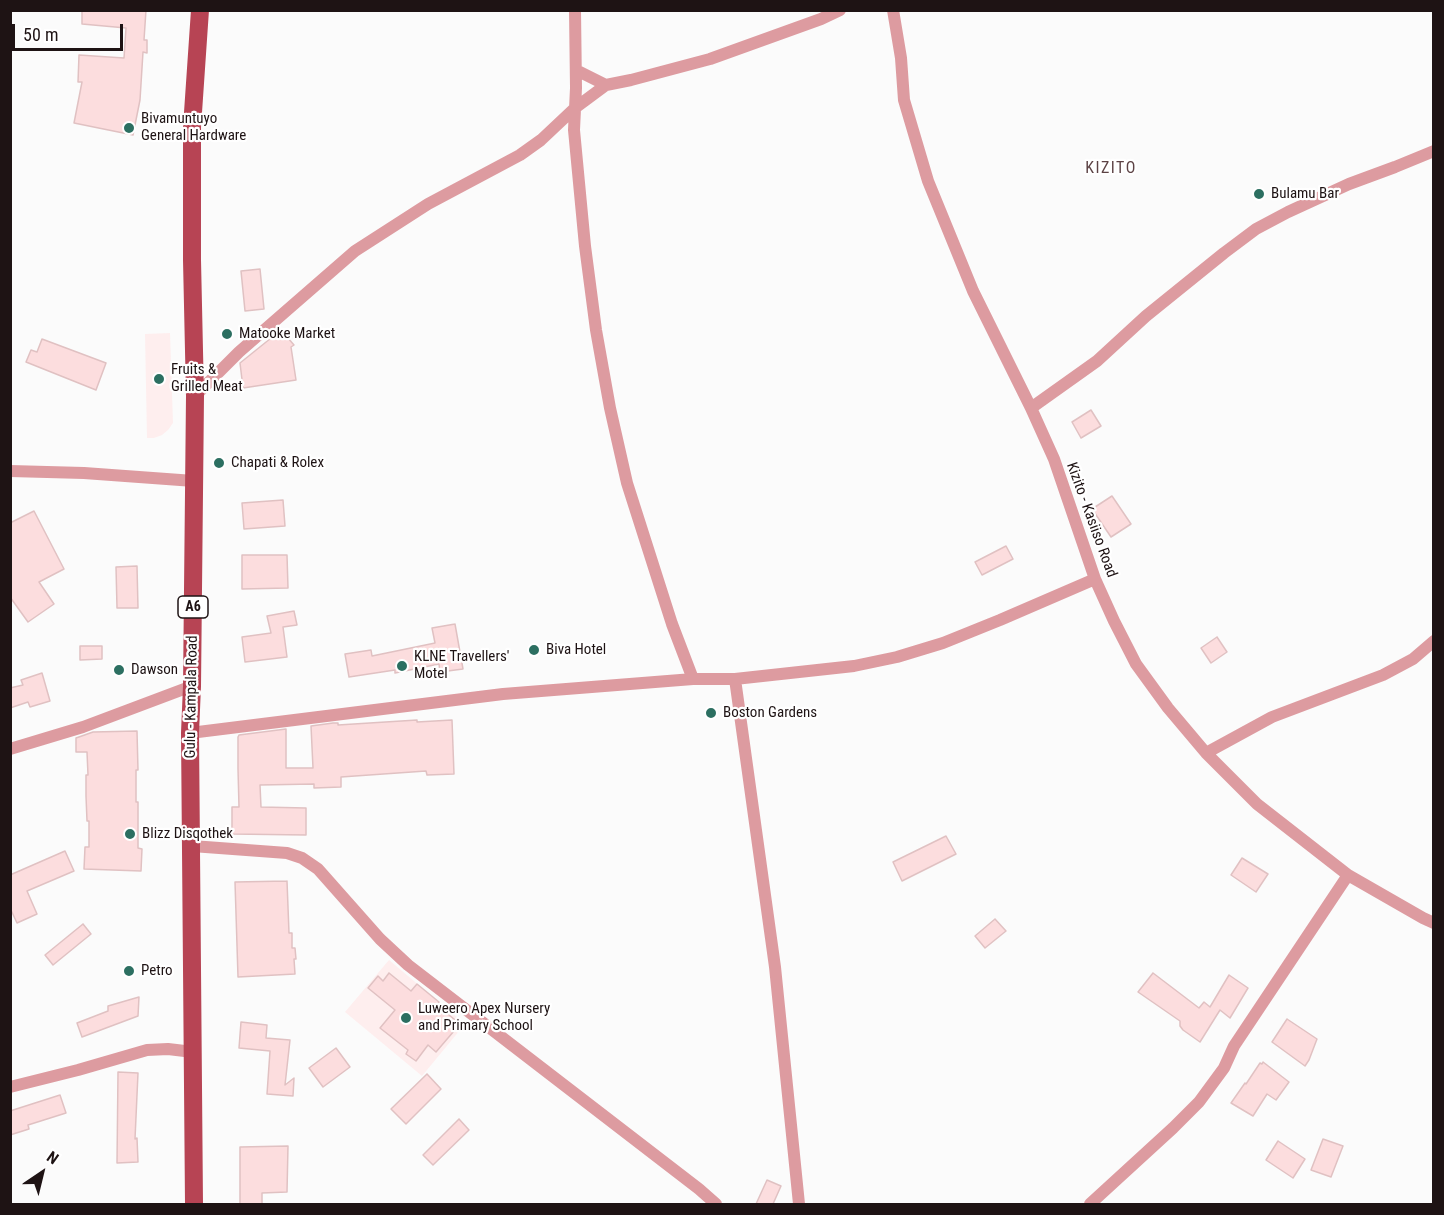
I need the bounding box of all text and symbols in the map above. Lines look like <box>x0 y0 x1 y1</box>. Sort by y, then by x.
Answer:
scale bar <box>15 12 126 50</box>
text: 50 m <box>23 24 58 45</box>
place label: Bivamuntuyo General Hardware <box>141 110 246 145</box>
marker: Bivamuntuyo General Hardware <box>122 121 136 135</box>
district label: KIZITO <box>1085 159 1137 179</box>
place label: Bulamu Bar <box>1271 185 1339 203</box>
marker: Bulamu Bar <box>1252 187 1266 201</box>
place label: Matooke Market <box>239 325 335 343</box>
marker: Matooke Market <box>220 327 234 341</box>
place label: Fruits & Grilled Meat <box>171 361 243 396</box>
marker: Fruits & Grilled Meat <box>152 372 166 386</box>
place label: Chapati & Rolex <box>231 454 324 472</box>
marker: Chapati & Rolex <box>212 456 226 470</box>
street label: Kizito - Kasiiso Road <box>1062 460 1120 580</box>
road number: A6 <box>178 596 208 618</box>
street label: Gulu - Kampala Road <box>182 635 202 759</box>
place label: Biva Hotel <box>546 641 606 659</box>
marker: Biva Hotel <box>527 643 541 657</box>
place label: KLNE Travellers' Motel <box>414 648 509 683</box>
marker: KLNE Travellers' Motel <box>395 659 409 673</box>
place label: Dawson <box>131 661 178 679</box>
marker: Dawson <box>112 663 126 677</box>
place label: Boston Gardens <box>723 704 817 722</box>
marker: Boston Gardens <box>704 706 718 720</box>
place label: Blizz Disqothek <box>142 825 233 843</box>
marker: Blizz Disqothek <box>123 827 137 841</box>
place label: Petro <box>141 962 173 980</box>
marker: Petro <box>122 964 136 978</box>
place label: Luweero Apex Nursery and Primary School <box>418 1000 550 1035</box>
marker: Luweero Apex Nursery and Primary School <box>399 1011 413 1025</box>
north arrow <box>12 1143 72 1203</box>
text: N <box>43 1147 62 1168</box>

